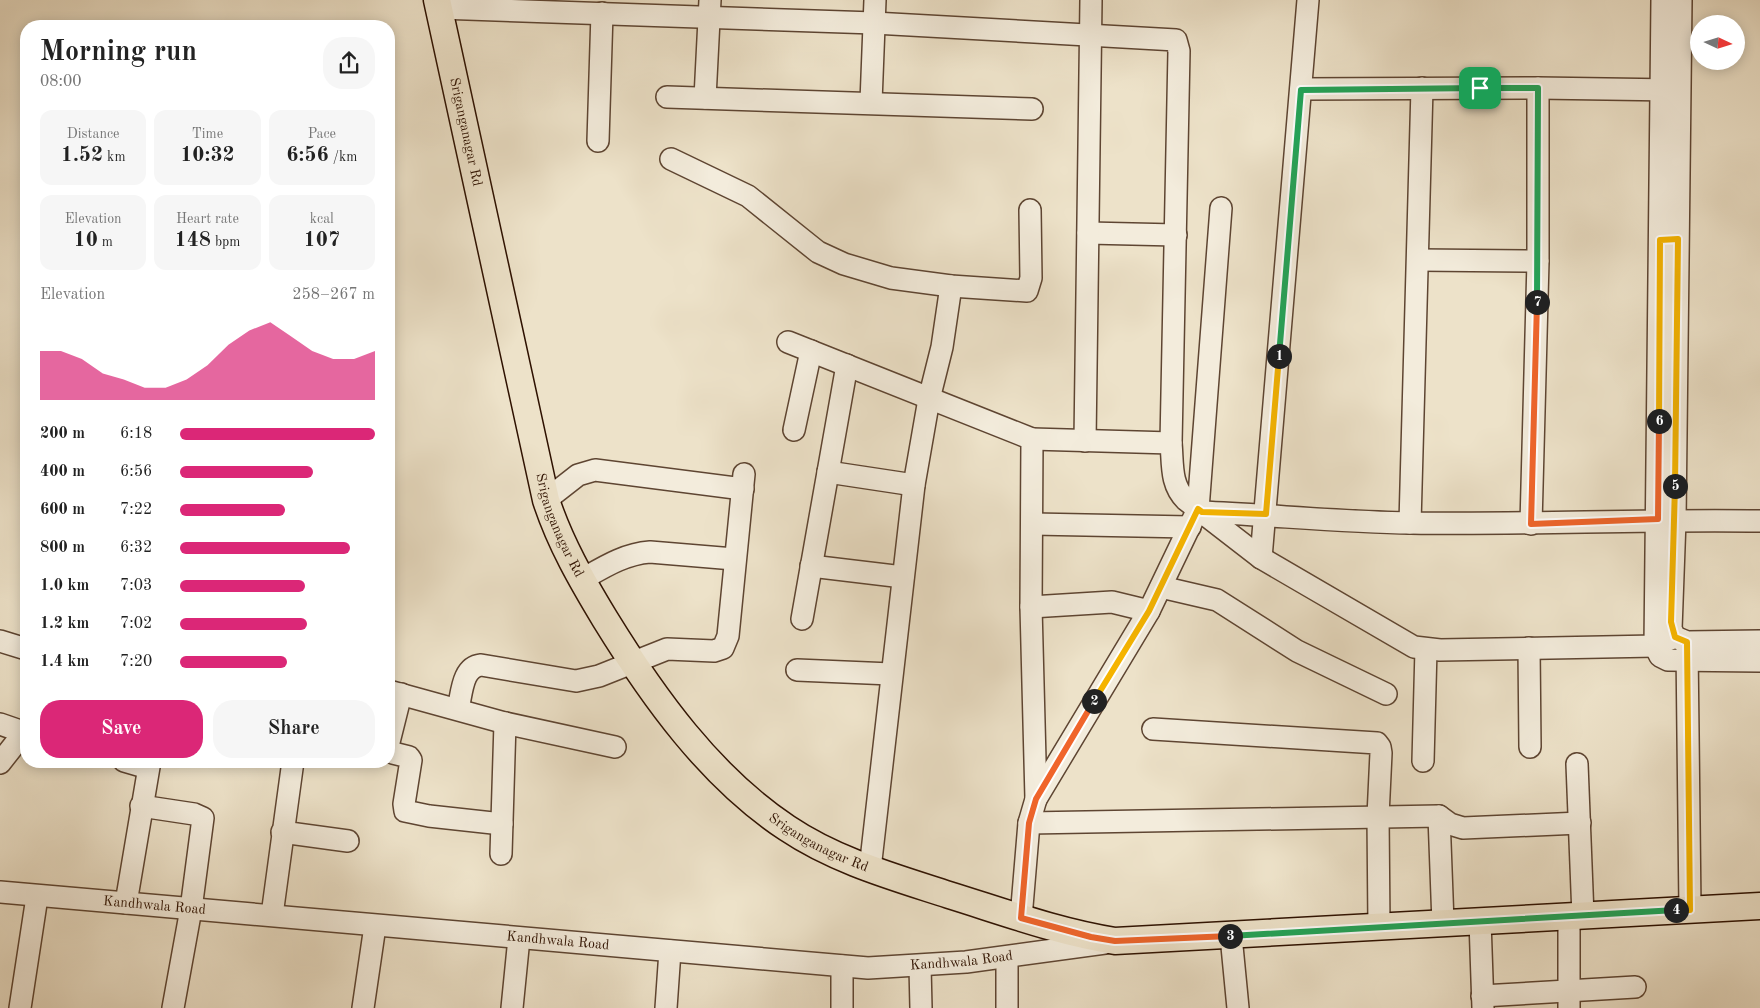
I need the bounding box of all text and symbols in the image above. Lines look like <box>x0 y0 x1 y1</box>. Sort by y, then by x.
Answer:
north arrow <box>1690 15 1745 70</box>
map controls <box>1690 15 1745 70</box>
button: share <box>323 37 375 89</box>
text: Morning run <box>40 39 197 67</box>
pin <box>1459 67 1501 109</box>
text: 08:00 <box>40 74 82 90</box>
icon: arrive <box>1466 74 1494 102</box>
street label: Sriganganagar Rd <box>447 76 484 187</box>
text: Distance <box>67 127 120 141</box>
text: Time <box>192 127 223 141</box>
text: Pace <box>308 127 336 141</box>
text: 1.52 <box>61 145 103 166</box>
text: 10:32 <box>180 145 235 166</box>
text: 6:56 <box>286 145 329 166</box>
text: km <box>103 150 126 164</box>
text: /km <box>329 150 357 164</box>
text: Elevation <box>65 212 122 226</box>
text: Heart rate <box>176 212 239 226</box>
text: kcal <box>310 212 334 226</box>
text: 10 <box>73 230 98 251</box>
text: 148 <box>174 230 211 251</box>
text: 107 <box>304 230 340 251</box>
text: m <box>98 235 113 249</box>
text: bpm <box>211 235 241 249</box>
text: Elevation <box>40 287 105 303</box>
text: 258–267 m <box>292 287 375 303</box>
pin: 7 <box>1524 290 1550 314</box>
text: 7 <box>1533 295 1542 309</box>
pin: 1 <box>1266 344 1292 368</box>
text: 1 <box>1275 349 1284 363</box>
pin: 6 <box>1646 408 1672 434</box>
text: 6 <box>1655 414 1664 428</box>
text: 200 m <box>40 426 85 442</box>
text: 6:18 <box>120 426 152 442</box>
text: 400 m <box>40 464 85 480</box>
text: 6:56 <box>120 464 152 480</box>
street label: Sriganganagar Rd <box>533 472 586 580</box>
pin: 5 <box>1662 474 1688 498</box>
text: 5 <box>1671 479 1680 493</box>
text: 600 m <box>40 502 85 518</box>
text: 7:22 <box>120 502 152 518</box>
text: 800 m <box>40 540 85 556</box>
text: 6:32 <box>120 540 152 556</box>
text: 1.0 km <box>40 578 89 594</box>
text: 7:03 <box>120 578 152 594</box>
text: 1.2 km <box>40 616 89 632</box>
text: 7:02 <box>120 616 152 632</box>
text: 1.4 km <box>40 654 89 670</box>
text: 7:20 <box>120 654 152 670</box>
pin: 2 <box>1082 688 1106 714</box>
text: 2 <box>1090 694 1099 708</box>
button: Save <box>40 700 203 758</box>
button: Share <box>213 700 375 758</box>
street label: Sriganganagar Rd <box>766 811 870 874</box>
street label: Kandhwala Road <box>102 894 206 917</box>
pin: 4 <box>1664 898 1688 922</box>
text: 4 <box>1672 903 1681 917</box>
pin: 3 <box>1218 924 1242 948</box>
street label: Kandhwala Road <box>506 929 610 952</box>
text: 3 <box>1226 929 1235 943</box>
street label: Kandhwala Road <box>910 949 1014 972</box>

